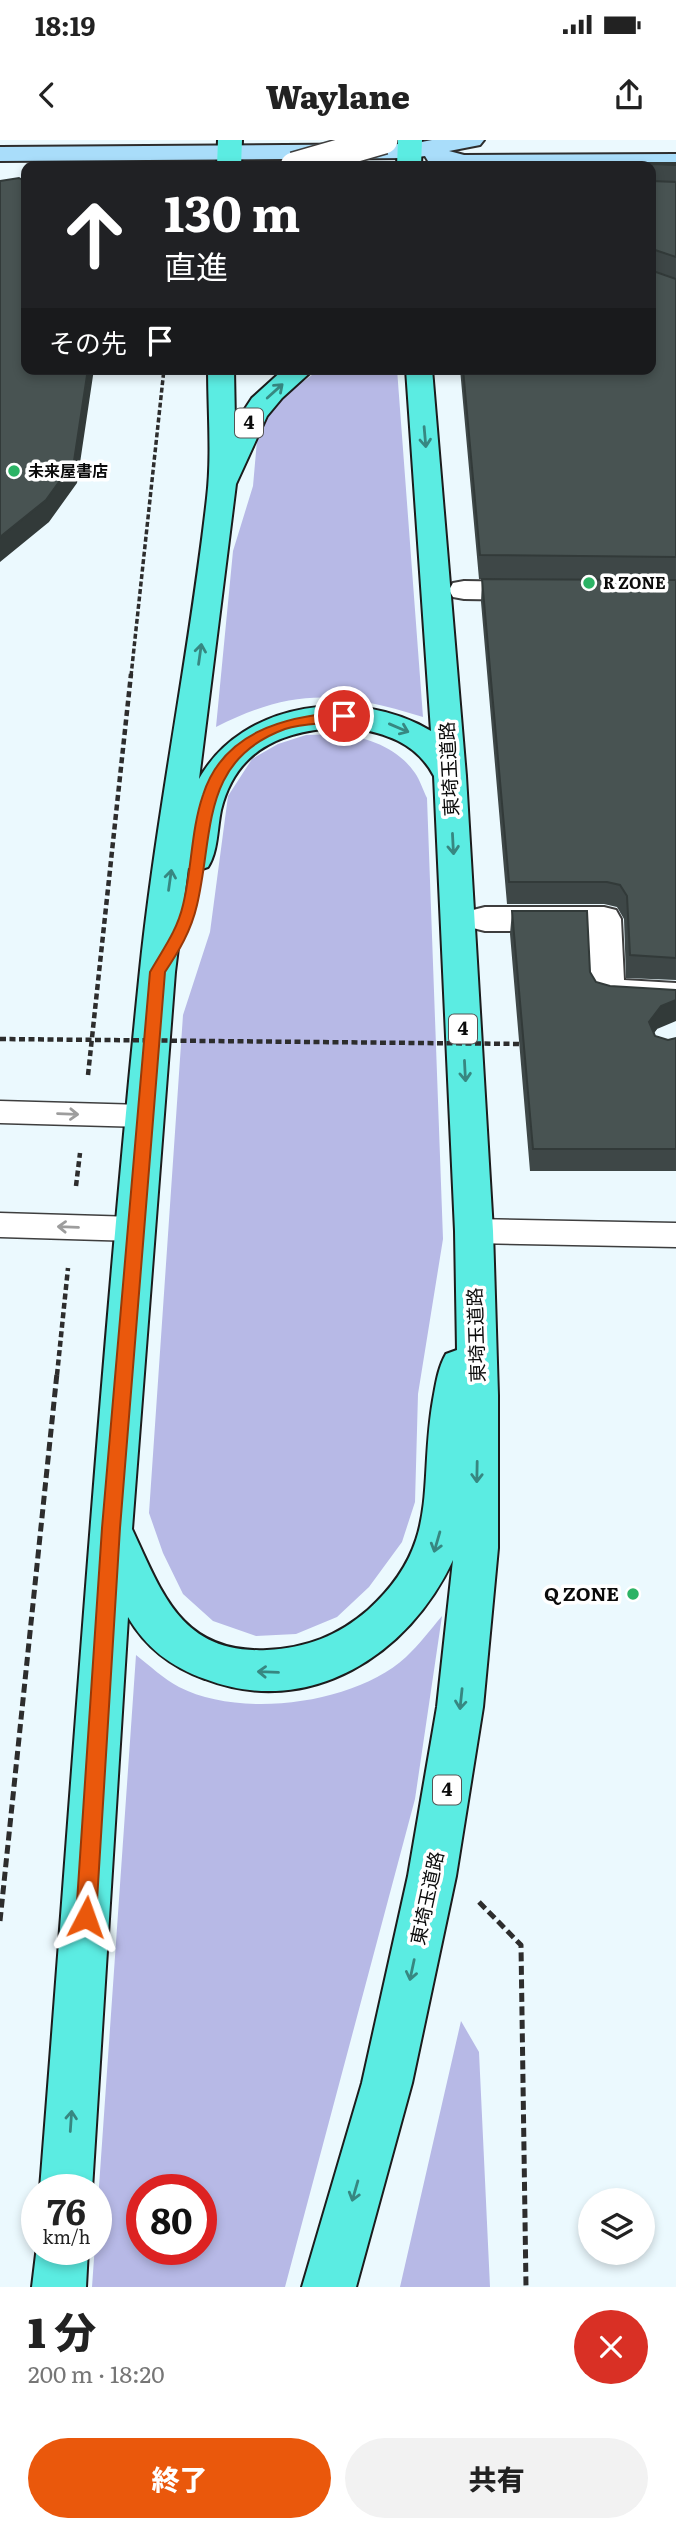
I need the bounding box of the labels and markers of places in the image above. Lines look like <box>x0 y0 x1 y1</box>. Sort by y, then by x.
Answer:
place label: 未来屋書店 <box>28 458 108 482</box>
marker: 未来屋書店 <box>6 463 22 479</box>
place label: R ZONE <box>603 570 666 594</box>
marker: R ZONE <box>581 575 597 591</box>
pin <box>314 686 374 746</box>
place label: Q ZONE <box>544 1579 619 1607</box>
marker: Q ZONE <box>625 1586 641 1602</box>

